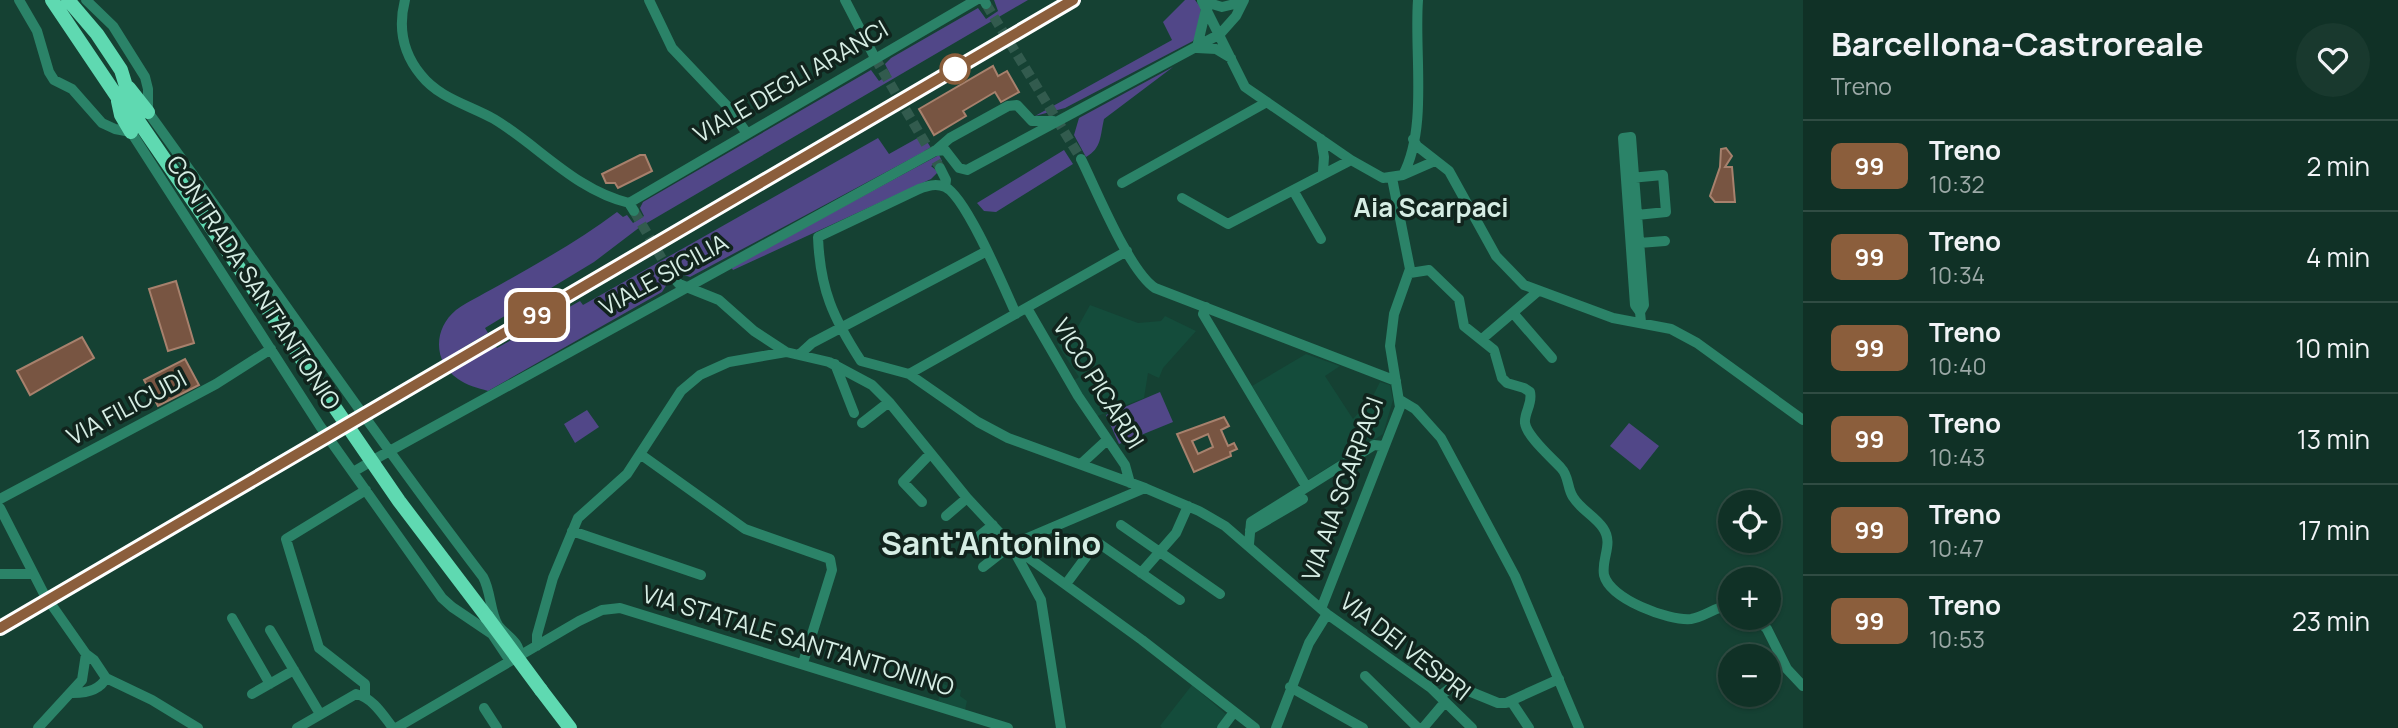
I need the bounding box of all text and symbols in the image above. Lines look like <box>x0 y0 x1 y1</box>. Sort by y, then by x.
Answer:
street label: VIALE DEGLI ARANCI <box>687 12 894 150</box>
text: Barcellona-Castroreale <box>1831 21 2204 66</box>
button: heart <box>2296 23 2370 97</box>
unlabelled marker <box>940 54 970 84</box>
text: Treno <box>1831 70 1892 102</box>
text: Treno <box>1929 132 2001 168</box>
text: 2 min <box>2306 148 2370 184</box>
street label: CONTRADA SANT'ANTONIO <box>160 149 349 416</box>
text: 99 <box>1855 149 1884 182</box>
text: 10:32 <box>1929 168 1985 200</box>
district label: Aia Scarpaci <box>1354 189 1508 225</box>
text: Treno <box>1929 223 2001 259</box>
street label: VIALE SICILIA <box>593 225 733 323</box>
text: 4 min <box>2306 239 2370 275</box>
text: 99 <box>1855 240 1884 273</box>
text: 10:34 <box>1929 259 1985 291</box>
line badge: 99 <box>505 292 568 338</box>
text: 99 <box>522 298 552 331</box>
street label: VICO PICARDI <box>1046 312 1153 455</box>
text: Treno <box>1929 314 2001 350</box>
text: 10 min <box>2295 330 2370 366</box>
text: 99 <box>1855 331 1884 364</box>
text: 10:40 <box>1929 350 1986 382</box>
street label: VIA FILICUDI <box>61 361 192 452</box>
street label: VIA AIA SCARPACI <box>1293 392 1390 585</box>
text: Treno <box>1929 405 2001 441</box>
text: 13 min <box>2297 421 2370 457</box>
text: 99 <box>1855 422 1884 455</box>
text: 10:43 <box>1929 441 1985 473</box>
map controls <box>1718 490 1781 707</box>
button: locate <box>1718 490 1781 553</box>
text: Treno <box>1929 496 2001 532</box>
text: 17 min <box>2298 512 2370 548</box>
text: 99 <box>1855 513 1884 546</box>
district label: Sant'Antonino <box>881 521 1101 565</box>
text: 10:47 <box>1929 532 1984 564</box>
button: + <box>1718 567 1781 630</box>
street label: VIA STATALE SANT'ANTONINO <box>639 576 958 703</box>
street label: VIA DEI VESPRI <box>1334 584 1478 707</box>
text: Treno <box>1929 587 2001 623</box>
text: 23 min <box>2292 603 2370 639</box>
text: 99 <box>1855 604 1884 637</box>
text: 10:53 <box>1929 623 1985 655</box>
button: − <box>1718 644 1781 707</box>

